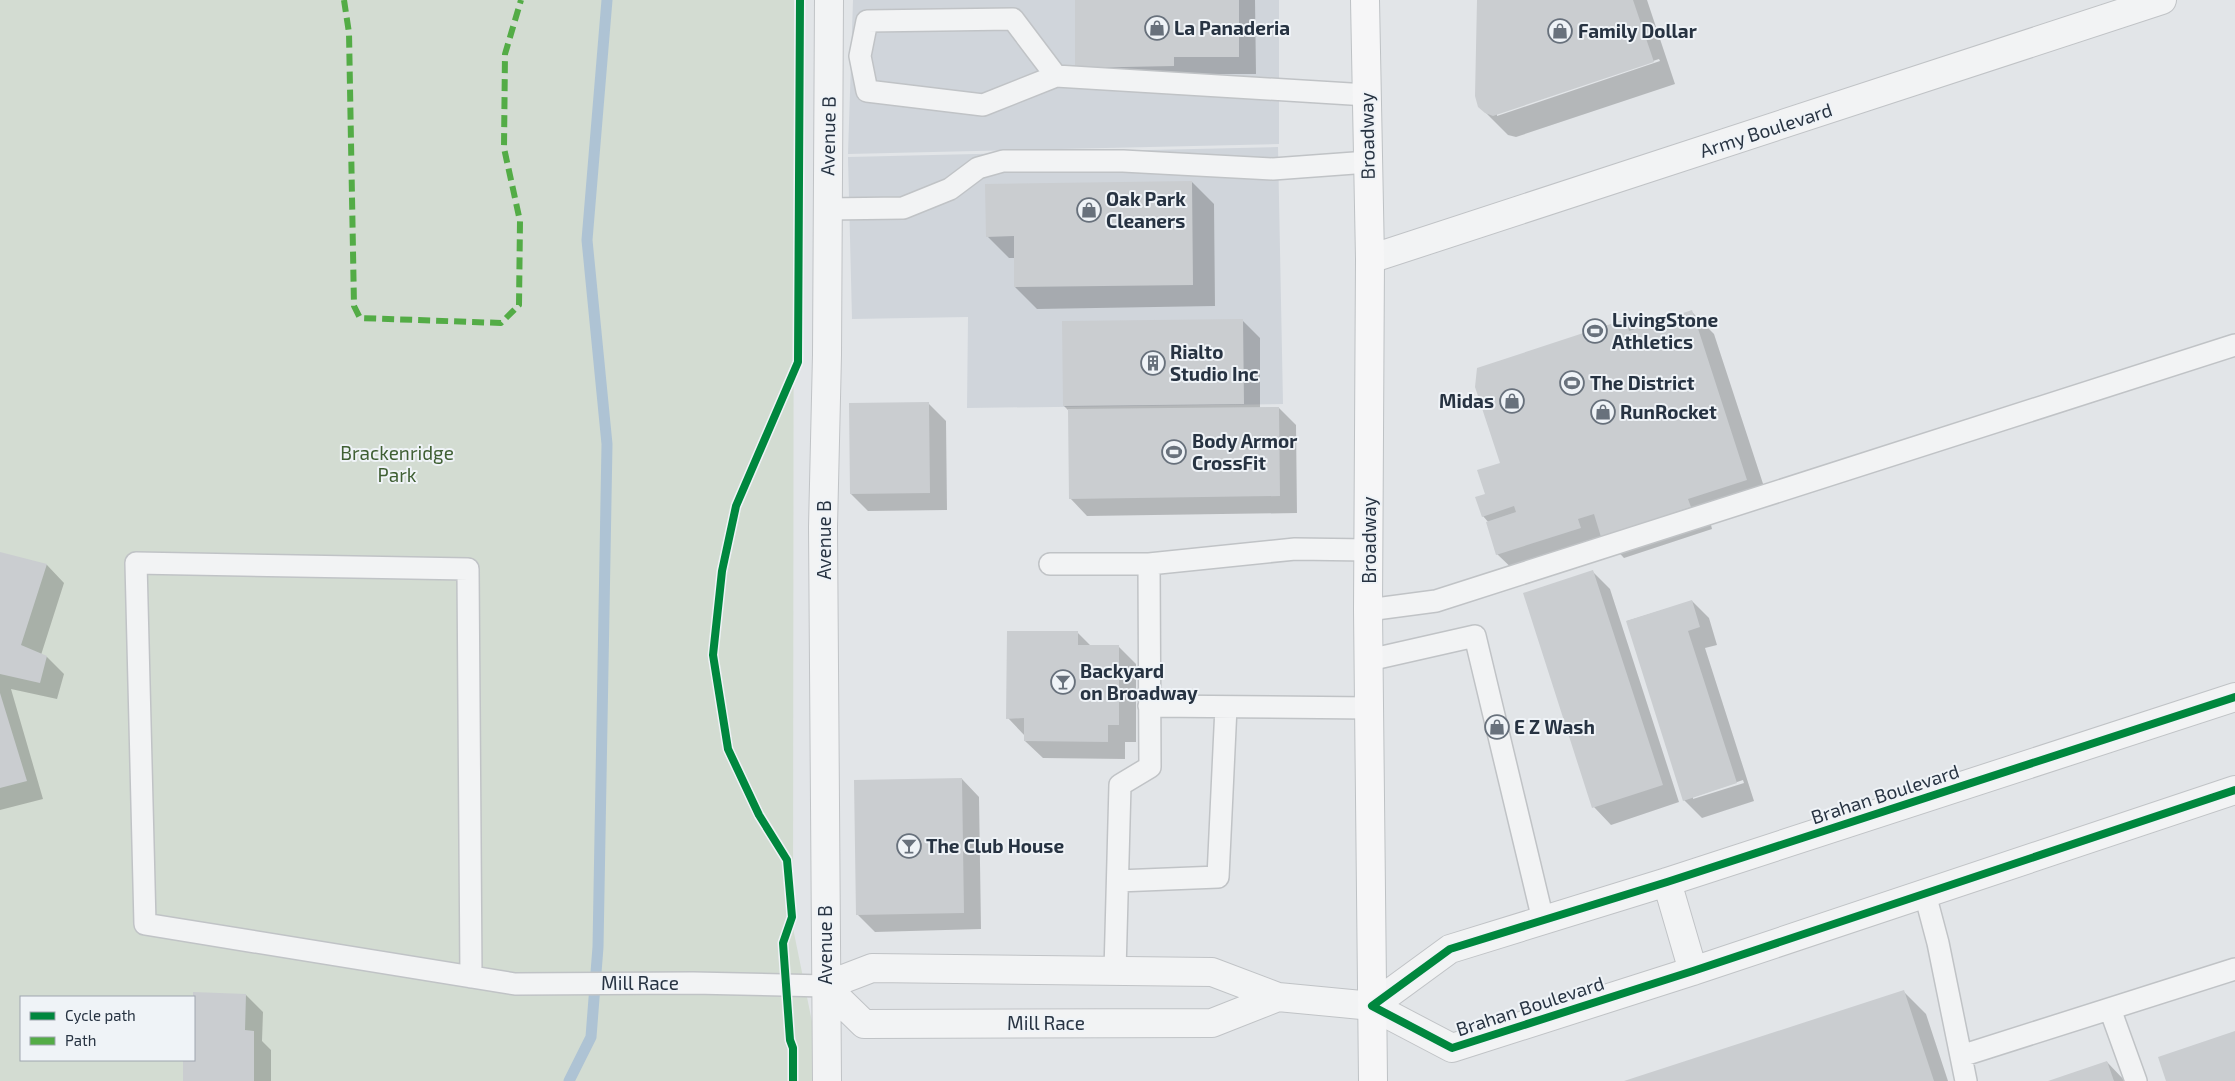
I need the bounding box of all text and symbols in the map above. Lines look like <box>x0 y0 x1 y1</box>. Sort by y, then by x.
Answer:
shop icon: La Panaderia <box>1144 15 1170 41</box>
place label: La Panaderia <box>1174 16 1290 39</box>
shop icon: Family Dollar <box>1547 18 1573 44</box>
place label: Family Dollar <box>1578 19 1697 43</box>
street label: Broadway <box>1354 92 1379 180</box>
street label: Avenue B <box>815 96 840 176</box>
street label: Army Boulevard <box>1697 97 1835 162</box>
place label: Oak Park Cleaners <box>1106 187 1186 232</box>
shop icon: Oak Park Cleaners <box>1076 197 1102 223</box>
place label: LivingStone Athletics <box>1612 308 1718 353</box>
sports icon: LivingStone Athletics <box>1582 318 1608 344</box>
place label: Rialto Studio Inc <box>1170 340 1259 385</box>
building icon: Rialto Studio Inc <box>1140 350 1166 376</box>
sports icon: The District <box>1559 370 1585 396</box>
place label: The District <box>1590 371 1695 394</box>
shop icon: Midas <box>1499 388 1525 414</box>
place label: Midas <box>1439 389 1494 412</box>
shop icon: RunRocket <box>1590 399 1616 425</box>
place label: RunRocket <box>1620 400 1717 423</box>
place label: Body Armor CrossFit <box>1192 429 1297 474</box>
sports icon: Body Armor CrossFit <box>1161 439 1187 465</box>
park label: Brackenridge Park <box>340 441 454 486</box>
street label: Broadway <box>1357 496 1380 584</box>
street label: Avenue B <box>812 500 835 580</box>
place label: Backyard on Broadway <box>1080 659 1198 705</box>
bar icon: Backyard on Broadway <box>1050 669 1076 695</box>
shop icon: E Z Wash <box>1484 714 1510 740</box>
place label: E Z Wash <box>1514 715 1595 738</box>
street label: Brahan Boulevard <box>1808 759 1962 828</box>
bar icon: The Club House <box>896 833 922 859</box>
place label: The Club House <box>926 834 1064 857</box>
street label: Avenue B <box>813 905 836 985</box>
street label: Mill Race <box>601 971 679 994</box>
street label: Brahan Boulevard <box>1453 971 1607 1040</box>
legend <box>20 996 195 1061</box>
text: Cycle path <box>65 1006 136 1024</box>
street label: Mill Race <box>1007 1011 1085 1034</box>
text: Path <box>65 1031 96 1049</box>

